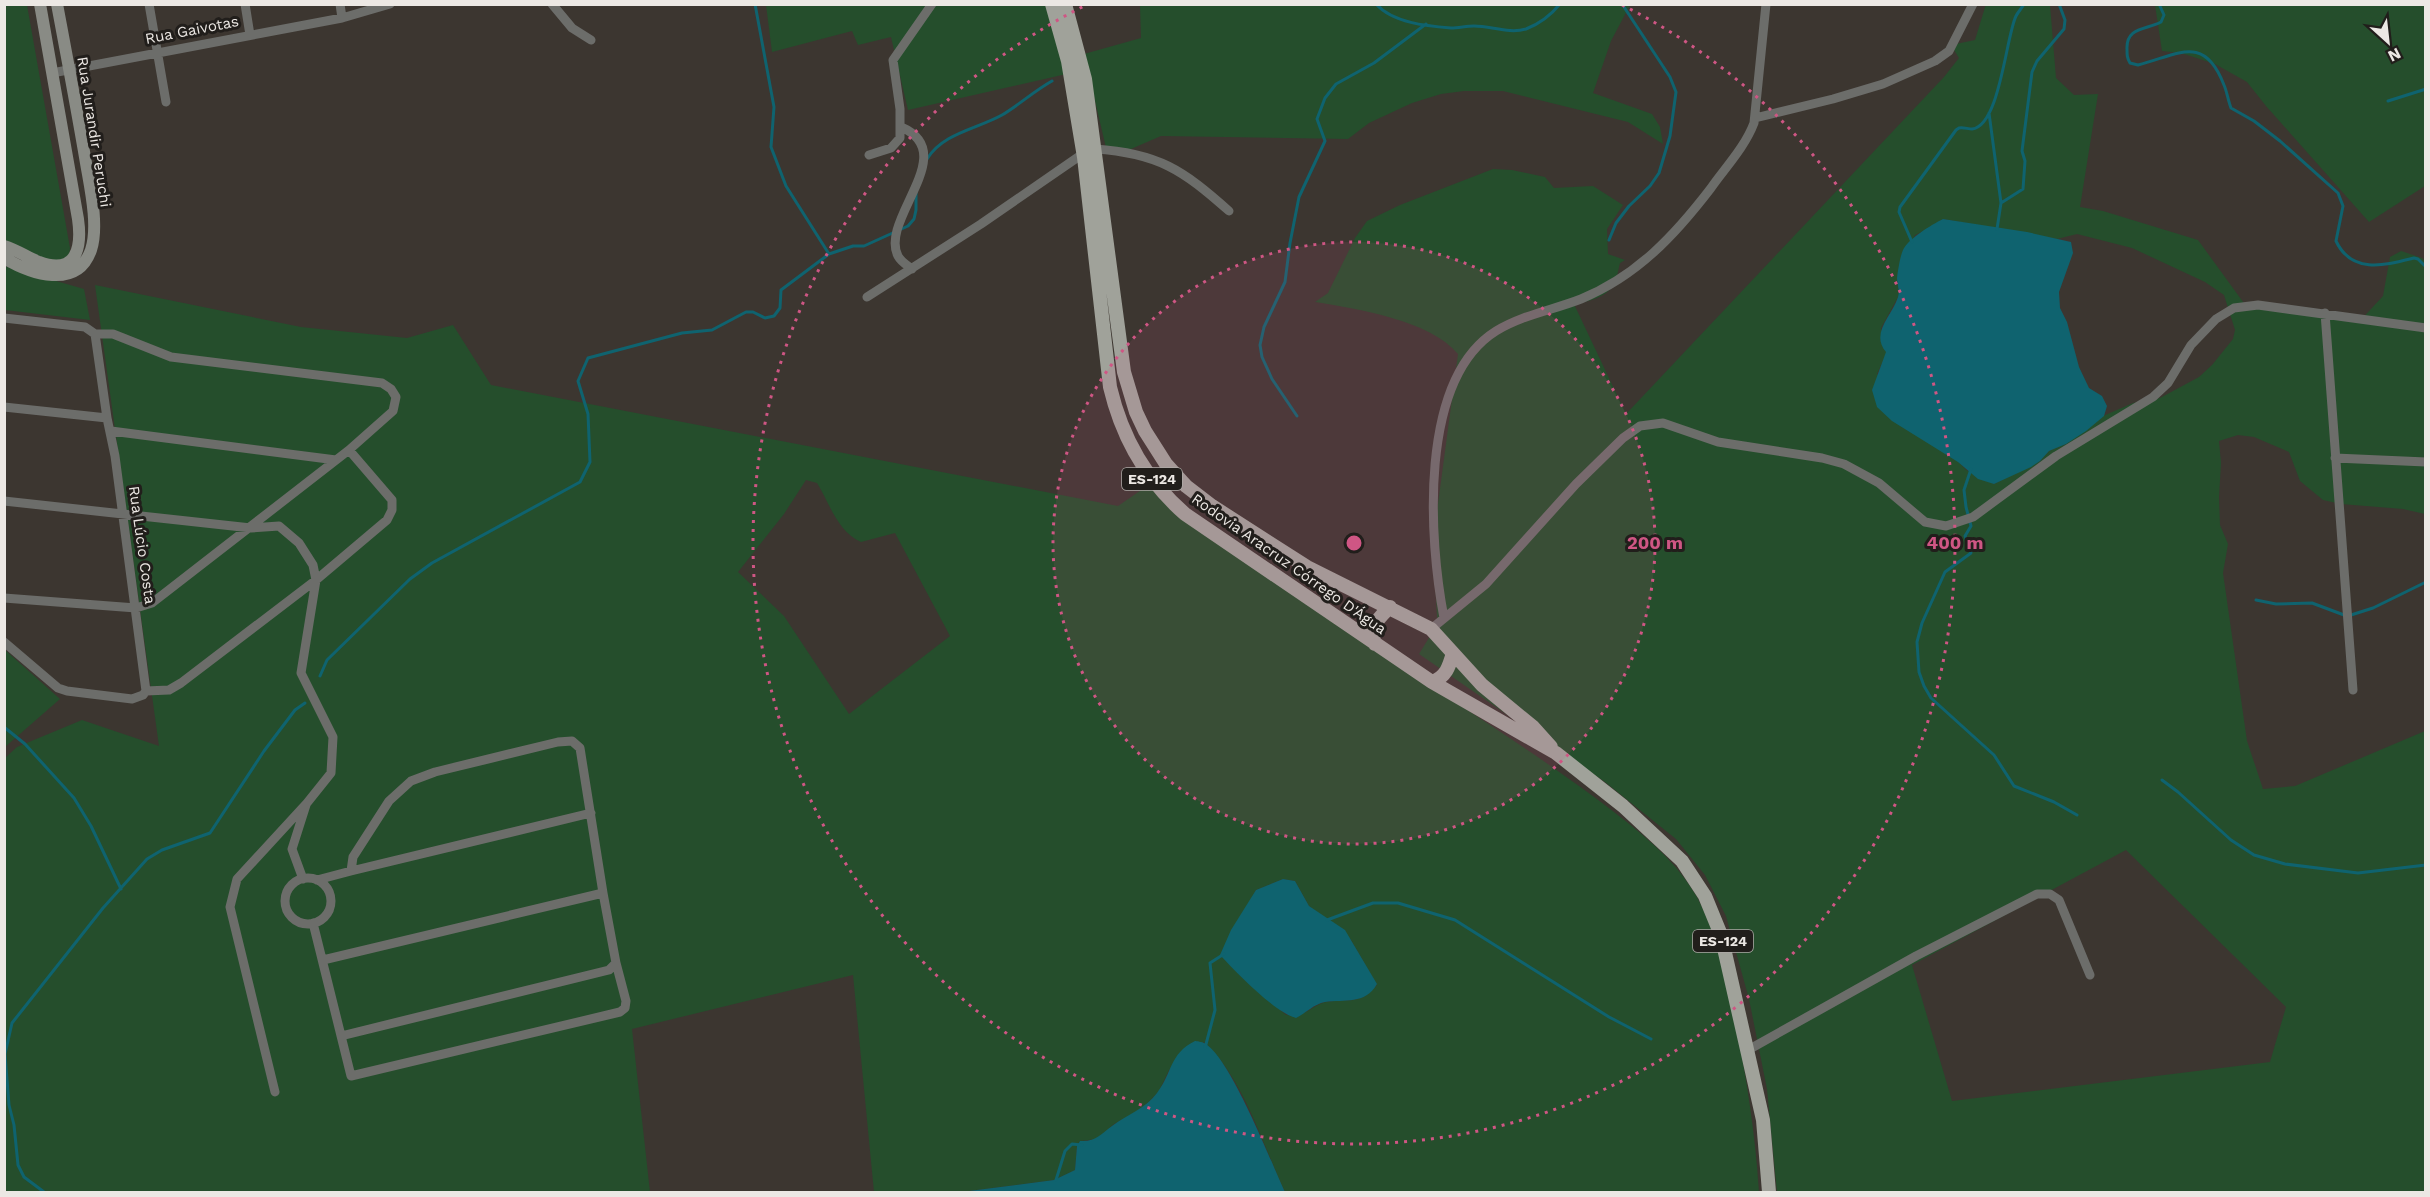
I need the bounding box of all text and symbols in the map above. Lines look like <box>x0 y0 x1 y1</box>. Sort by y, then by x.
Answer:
street label: Rua Gaivotas <box>144 12 240 48</box>
north arrow <box>2358 12 2418 72</box>
text: N <box>2385 44 2404 66</box>
street label: Rua Jurandir Peruchi <box>73 55 115 209</box>
road number: ES-124 <box>1122 468 1182 490</box>
street label: Rua Lúcio Costa <box>125 485 159 606</box>
street label: Rodovia Aracruz Córrego D'Água <box>1188 490 1390 639</box>
text: 200 m <box>1627 532 1683 553</box>
text: 400 m <box>1927 532 1983 553</box>
centre of rings <box>1344 533 1364 553</box>
road number: ES-124 <box>1693 930 1753 952</box>

